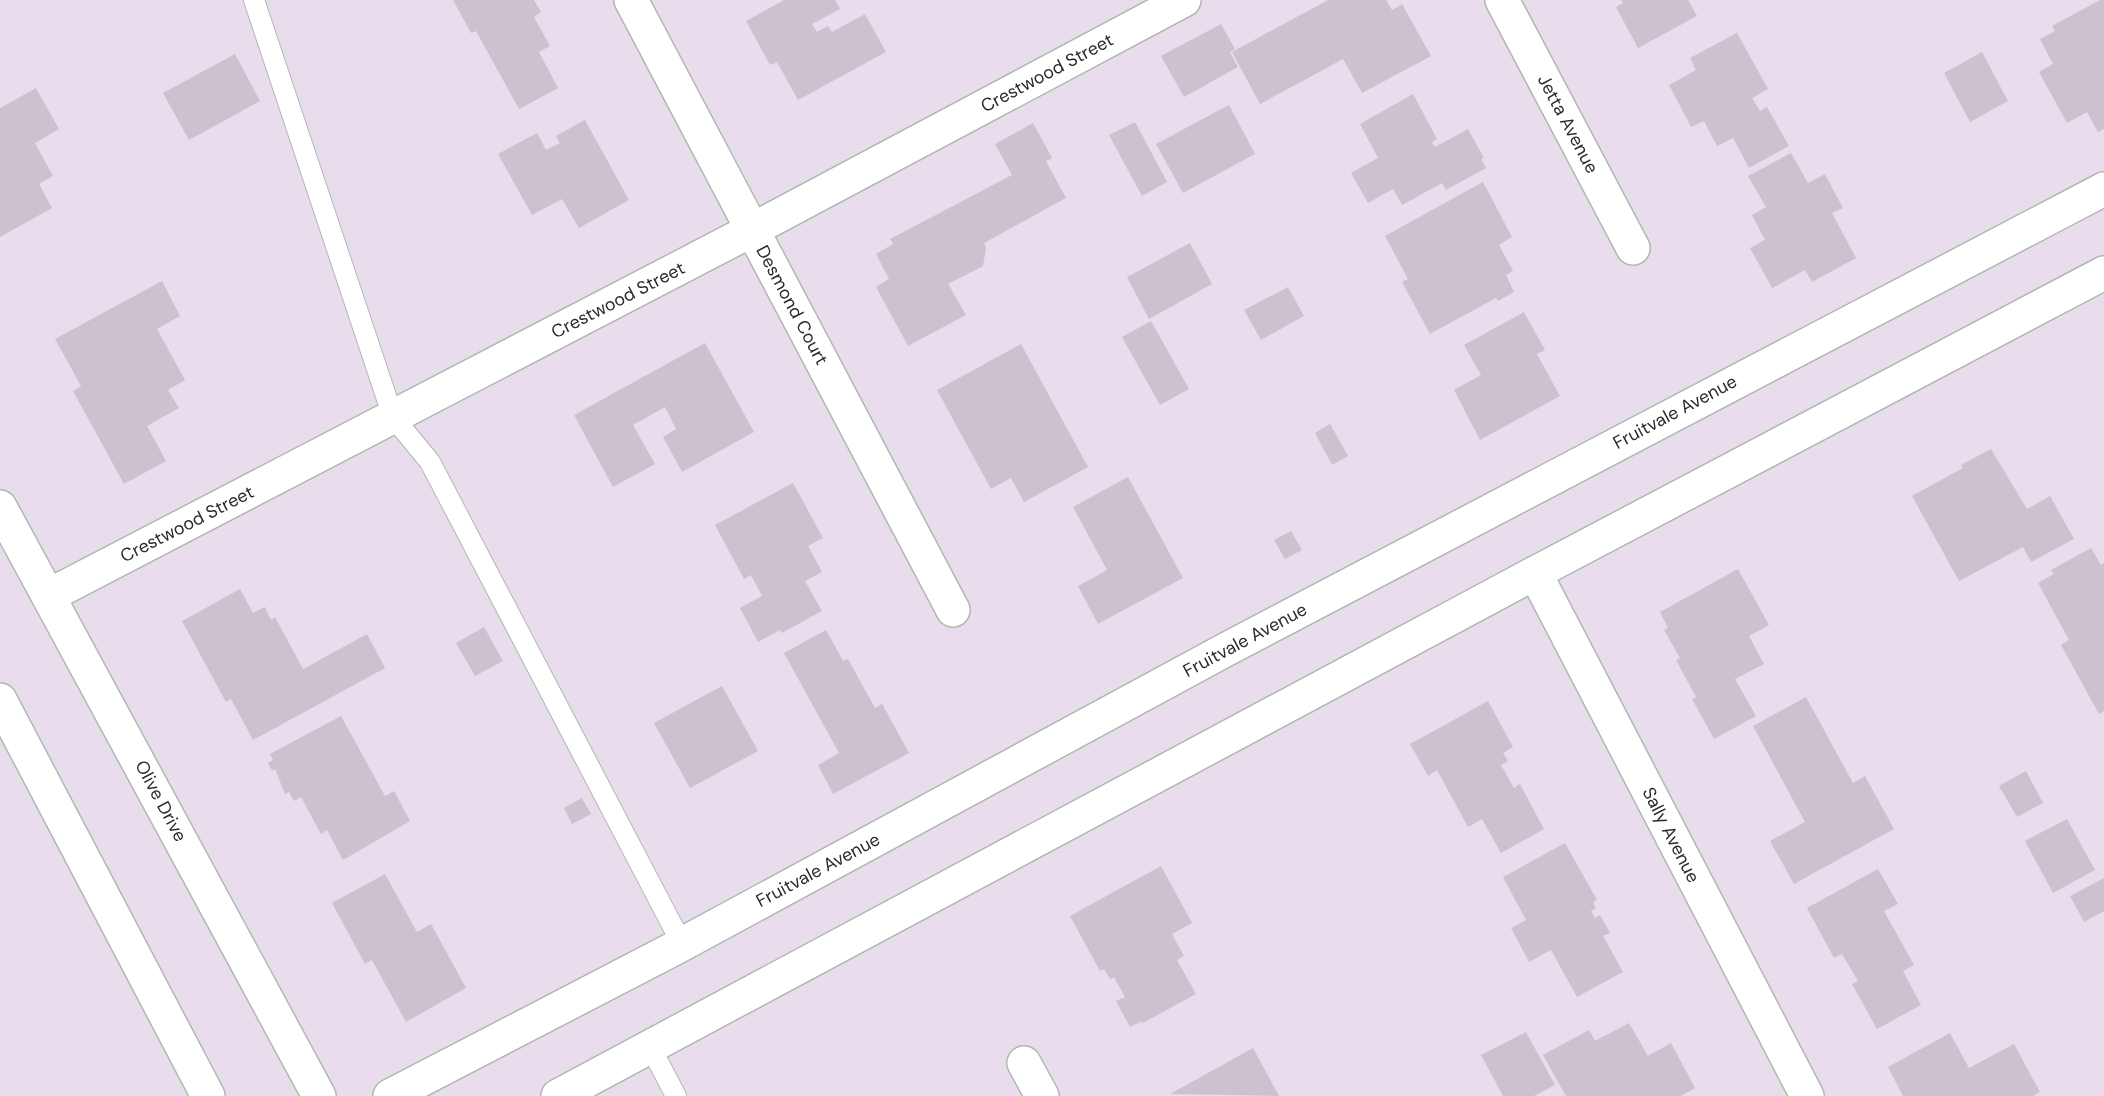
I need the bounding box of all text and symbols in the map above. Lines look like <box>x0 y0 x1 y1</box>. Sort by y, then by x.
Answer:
street label: Crestwood Street <box>976 28 1118 118</box>
street label: Jetta Avenue <box>1532 70 1604 178</box>
street label: Desmond Court <box>750 241 834 369</box>
street label: Crestwood Street <box>547 256 689 344</box>
street label: Fruitvale Avenue <box>1609 369 1741 455</box>
street label: Crestwood Street <box>116 480 258 568</box>
street label: Fruitvale Avenue <box>1179 597 1311 683</box>
street label: Olive Drive <box>130 756 192 846</box>
street label: Sally Avenue <box>1637 783 1705 887</box>
street label: Fruitvale Avenue <box>752 827 884 913</box>

